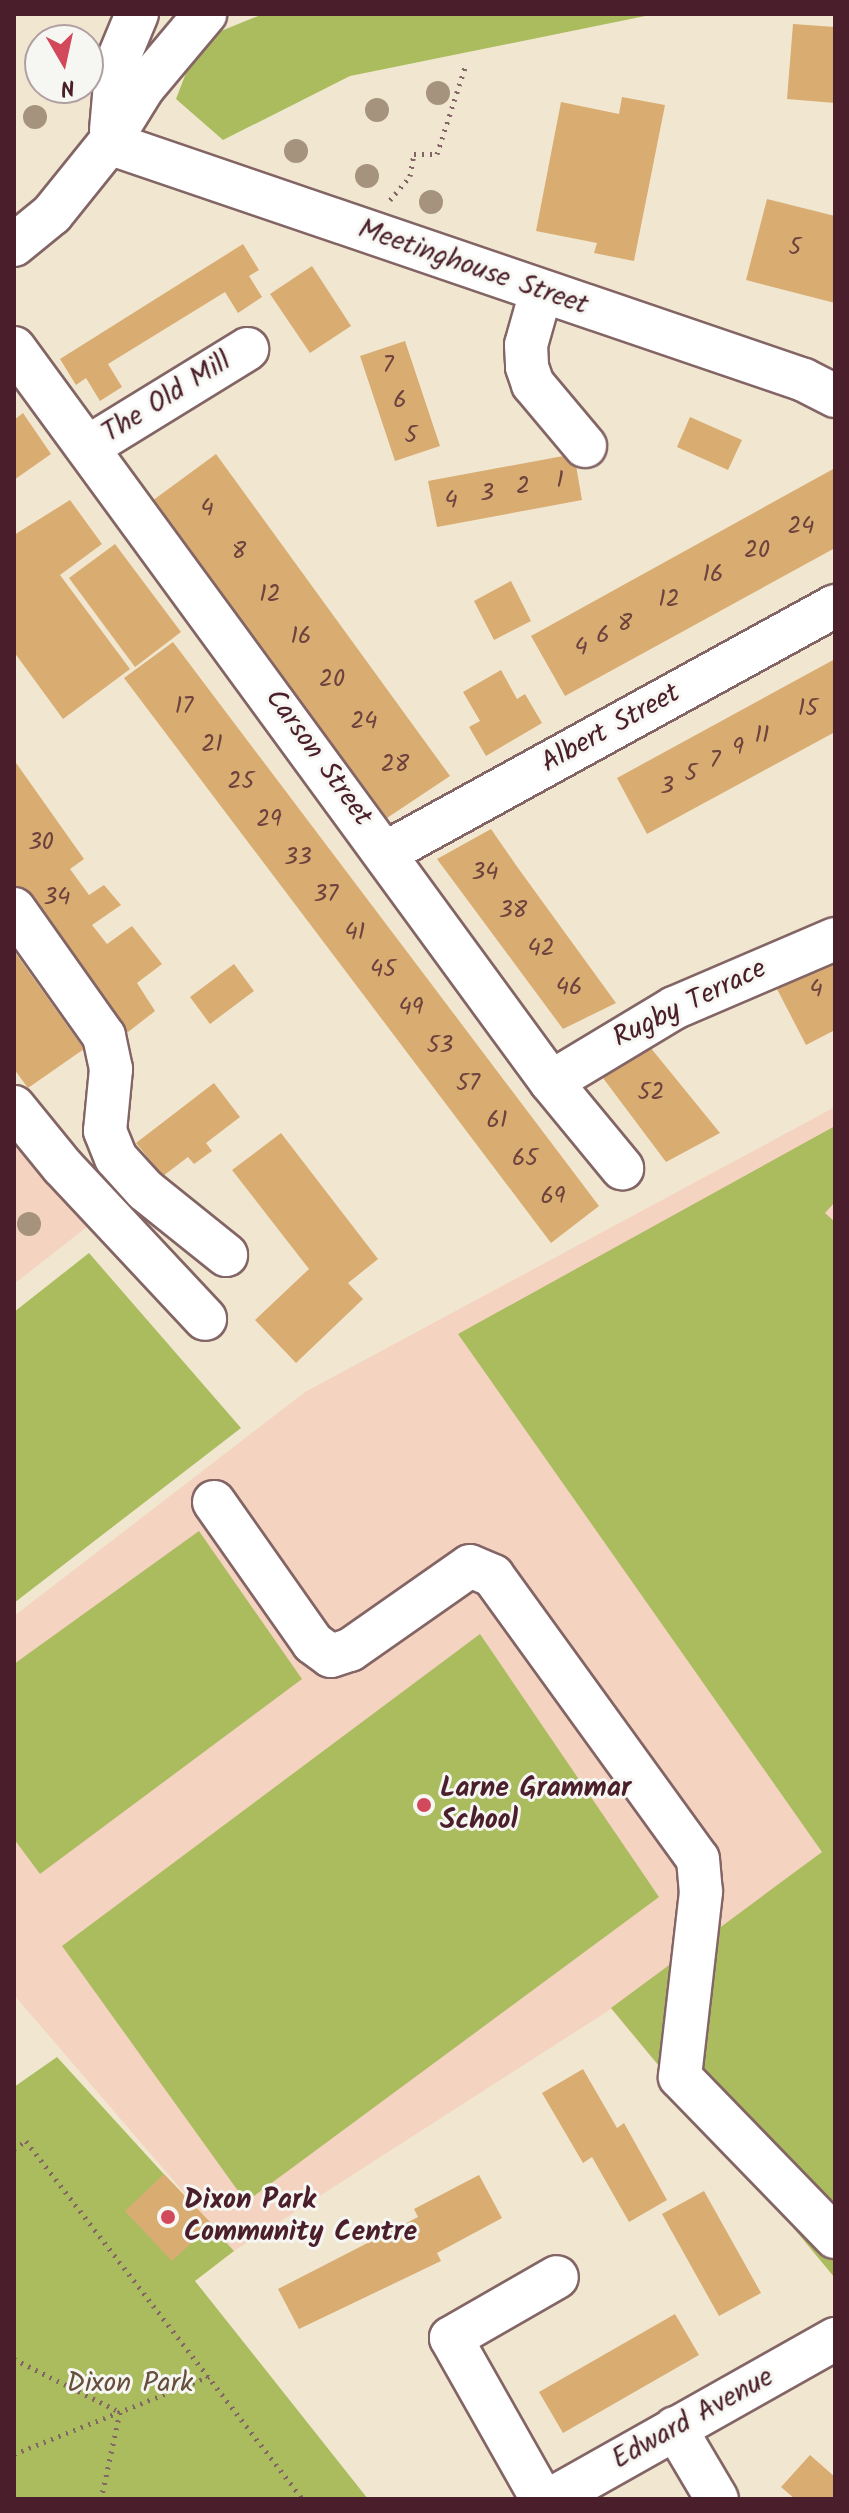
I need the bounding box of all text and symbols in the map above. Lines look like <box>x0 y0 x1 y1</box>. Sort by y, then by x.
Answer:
north arrow <box>24 24 104 104</box>
text: N <box>58 68 77 105</box>
street label: Meetinghouse Street <box>354 213 592 323</box>
house number: 5 <box>789 234 801 262</box>
street label: The Old Mill <box>96 345 238 451</box>
house number: 7 <box>382 352 394 380</box>
house number: 6 <box>393 387 407 415</box>
house number: 5 <box>405 422 417 450</box>
house number: 1 <box>556 467 564 495</box>
house number: 2 <box>516 473 530 501</box>
house number: 3 <box>480 480 494 508</box>
house number: 4 <box>444 487 458 515</box>
house number: 4 <box>200 495 214 523</box>
house number: 24 <box>787 513 815 541</box>
house number: 20 <box>744 537 770 565</box>
house number: 8 <box>232 538 246 566</box>
house number: 16 <box>703 561 723 589</box>
house number: 12 <box>259 581 281 609</box>
house number: 12 <box>658 586 680 614</box>
house number: 8 <box>618 610 632 638</box>
house number: 6 <box>596 622 610 650</box>
house number: 16 <box>291 623 311 651</box>
house number: 4 <box>574 634 588 662</box>
house number: 20 <box>319 666 345 694</box>
street label: Albert Street <box>536 677 686 781</box>
street label: Carson Street <box>257 683 379 833</box>
house number: 17 <box>175 693 193 721</box>
house number: 15 <box>798 695 818 723</box>
house number: 24 <box>350 708 378 736</box>
house number: 11 <box>754 722 770 750</box>
house number: 21 <box>201 731 223 759</box>
house number: 9 <box>732 734 744 762</box>
house number: 7 <box>709 747 721 775</box>
house number: 28 <box>381 751 409 779</box>
house number: 5 <box>685 760 697 788</box>
house number: 25 <box>228 768 254 796</box>
house number: 3 <box>660 773 674 801</box>
house number: 29 <box>256 806 282 834</box>
house number: 30 <box>28 829 54 857</box>
house number: 33 <box>284 844 312 872</box>
house number: 34 <box>472 859 498 887</box>
house number: 37 <box>314 881 338 909</box>
house number: 34 <box>44 884 70 912</box>
house number: 38 <box>499 897 527 925</box>
house number: 41 <box>345 919 365 947</box>
house number: 42 <box>527 935 555 963</box>
street label: Rugby Terrace <box>608 952 772 1056</box>
house number: 45 <box>370 956 396 984</box>
house number: 46 <box>556 974 582 1002</box>
house number: 4 <box>809 976 823 1004</box>
house number: 49 <box>399 994 423 1022</box>
house number: 53 <box>427 1032 453 1060</box>
house number: 57 <box>456 1070 480 1098</box>
house number: 52 <box>638 1079 664 1107</box>
house number: 61 <box>487 1107 507 1135</box>
house number: 65 <box>512 1145 538 1173</box>
house number: 69 <box>540 1183 566 1211</box>
place label: Larne Grammar School <box>440 1772 631 1838</box>
marker: Larne Grammar School <box>415 1796 433 1814</box>
place label: Dixon Park Community Centre <box>184 2184 417 2250</box>
marker: Dixon Park Community Centre <box>159 2208 177 2226</box>
street label: Edward Avenue <box>606 2361 780 2477</box>
park label: Dixon Park <box>67 2367 193 2401</box>

